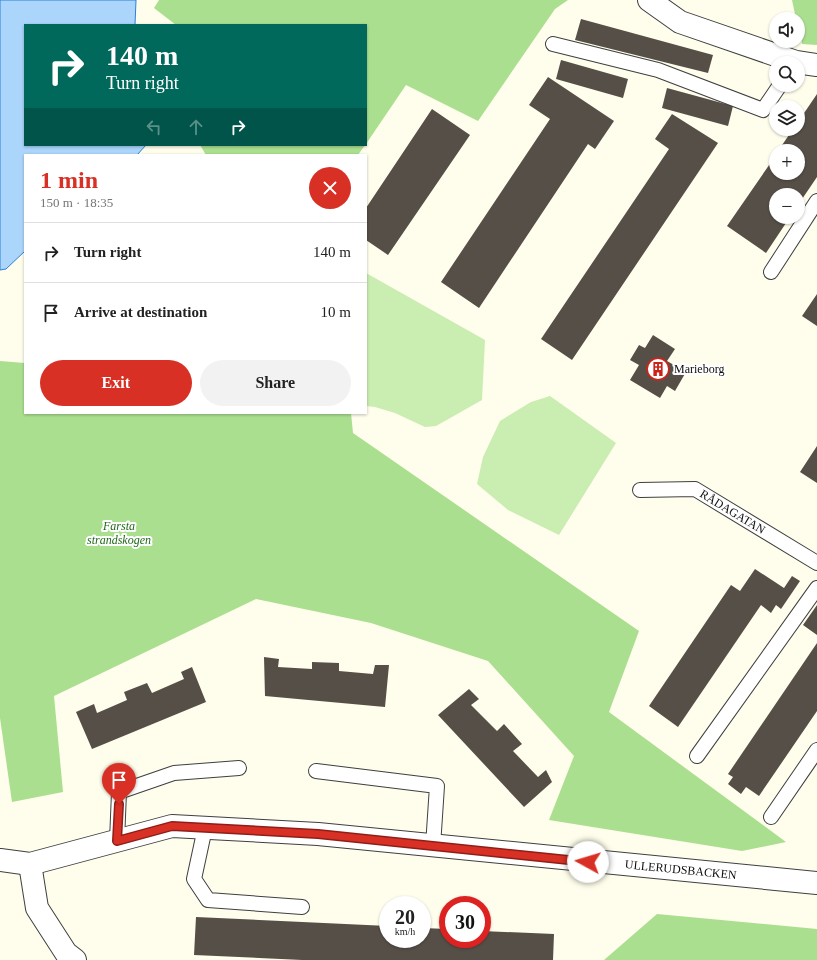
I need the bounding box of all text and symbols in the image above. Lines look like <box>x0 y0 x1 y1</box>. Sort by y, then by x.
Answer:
map controls <box>769 12 805 224</box>
button: sound <box>769 12 805 48</box>
icon: right <box>40 40 92 92</box>
text: 140 m <box>106 40 178 71</box>
button: search <box>769 56 805 92</box>
text: Turn right <box>106 73 179 93</box>
button: layers <box>769 100 805 136</box>
icon: left <box>143 116 165 138</box>
icon: ahead <box>185 116 207 138</box>
icon: right <box>227 116 249 138</box>
button: + <box>769 144 805 180</box>
text: 1 min <box>40 167 98 193</box>
button: close <box>309 167 351 209</box>
button: − <box>769 188 805 224</box>
text: 150 m · 18:35 <box>40 195 113 210</box>
icon: right <box>40 242 62 264</box>
text: Turn right <box>74 244 141 260</box>
text: 140 m <box>313 244 351 260</box>
icon: arrive <box>40 302 62 324</box>
text: Arrive at destination <box>74 304 207 320</box>
text: 10 m <box>321 304 351 320</box>
building icon: Marieborg <box>645 356 671 382</box>
button: Exit <box>40 360 192 406</box>
button: Share <box>200 360 351 406</box>
place label: Marieborg <box>674 362 724 376</box>
street label: RÅDAGATAN <box>697 487 768 537</box>
park label: Farsta strandskogen <box>87 519 151 547</box>
pin <box>102 763 136 804</box>
icon: arrive <box>108 769 130 791</box>
position arrow <box>567 841 609 883</box>
street label: ULLERUDSBACKEN <box>624 857 738 882</box>
speed limit sign: 30 <box>439 896 491 948</box>
text: 20 <box>395 906 415 928</box>
text: km/h <box>395 926 415 937</box>

